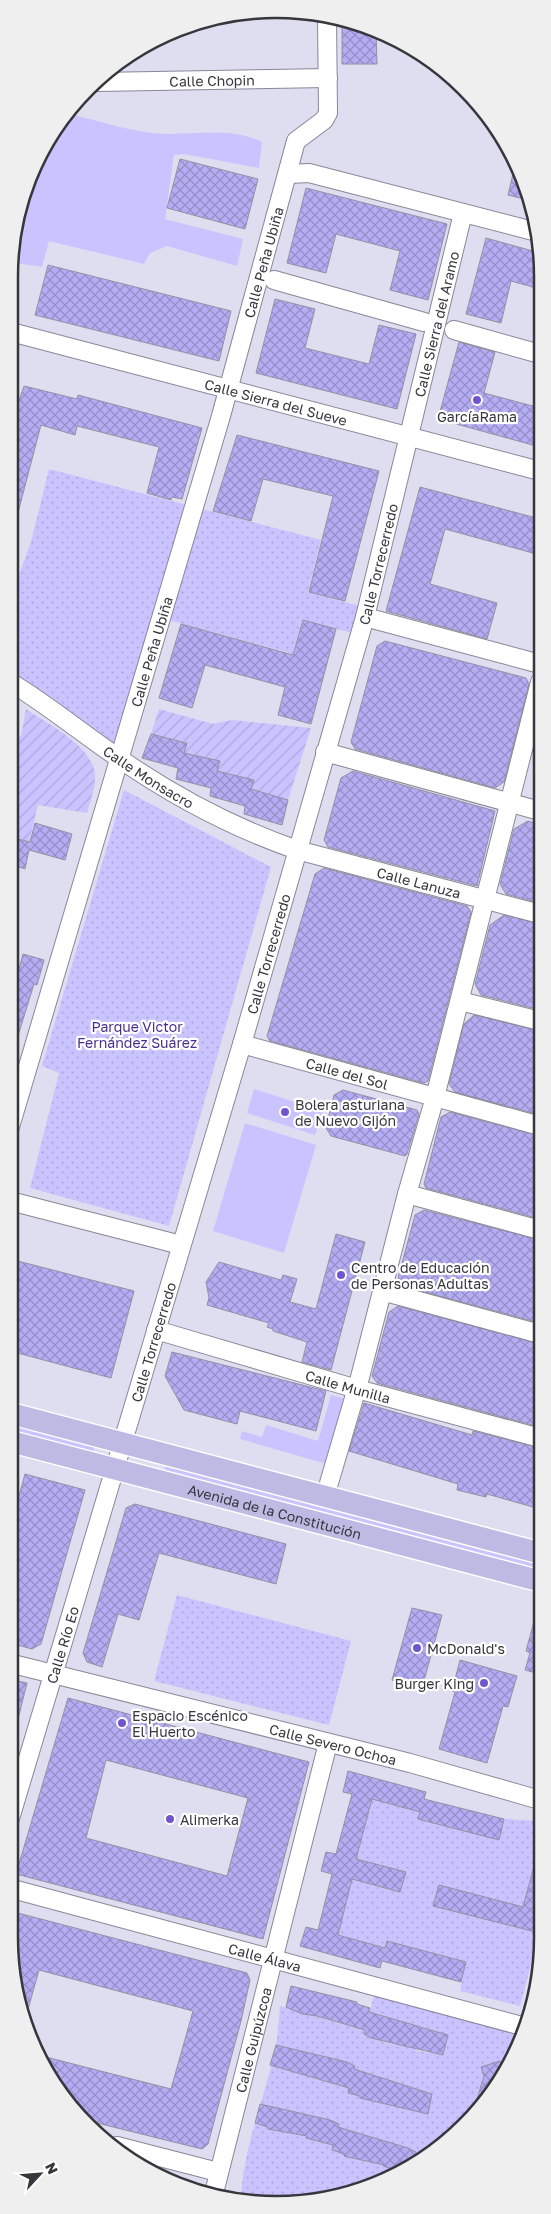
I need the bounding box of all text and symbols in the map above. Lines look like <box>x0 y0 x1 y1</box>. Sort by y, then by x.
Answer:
street label: Calle Chopin <box>169 71 255 89</box>
street label: Calle Peña Ubiña <box>240 205 286 320</box>
street label: Calle Sierra del Aramo <box>410 250 462 398</box>
street label: Calle Sierra del Sueve <box>203 375 349 428</box>
marker: GarcíaRama <box>471 394 483 406</box>
place label: GarcíaRama <box>437 408 517 425</box>
street label: Calle Torrecerredo <box>355 502 401 627</box>
street label: Calle Peña Ubiña <box>127 594 176 709</box>
street label: Calle Monsacro <box>100 742 197 811</box>
street label: Calle Lanuza <box>375 863 463 901</box>
street label: Calle Torrecerredo <box>243 892 293 1016</box>
park label: Parque Victor Fernández Suárez <box>77 1018 197 1051</box>
street label: Calle del Sol <box>304 1054 390 1092</box>
place label: Bolera asturiana de Nuevo Gijón <box>295 1096 405 1129</box>
marker: Bolera asturiana de Nuevo Gijón <box>279 1106 291 1118</box>
place label: Centro de Educación de Personas Adultas <box>351 1259 490 1292</box>
marker: Centro de Educación de Personas Adultas <box>335 1269 347 1281</box>
street label: Calle Torrecerredo <box>127 1280 179 1404</box>
street label: Calle Munilla <box>303 1366 392 1406</box>
street label: Avenida de la Constitución <box>186 1480 363 1542</box>
street label: Calle Río Eo <box>42 1604 82 1685</box>
place label: McDonald's <box>427 1640 505 1657</box>
marker: McDonald's <box>411 1642 423 1654</box>
place label: Burger King <box>395 1675 474 1692</box>
marker: Burger King <box>478 1677 490 1689</box>
place label: Espacio Escénico El Huerto <box>132 1707 248 1740</box>
marker: Espacio Escénico El Huerto <box>116 1717 128 1729</box>
street label: Calle Severo Ochoa <box>268 1720 398 1768</box>
place label: Alimerka <box>180 1811 239 1828</box>
marker: Alimerka <box>164 1813 176 1825</box>
street label: Calle Álava <box>227 1939 303 1975</box>
street label: Calle Guipúzcoa <box>231 1985 274 2094</box>
north arrow <box>15 2149 65 2199</box>
text: N <box>42 2160 62 2177</box>

